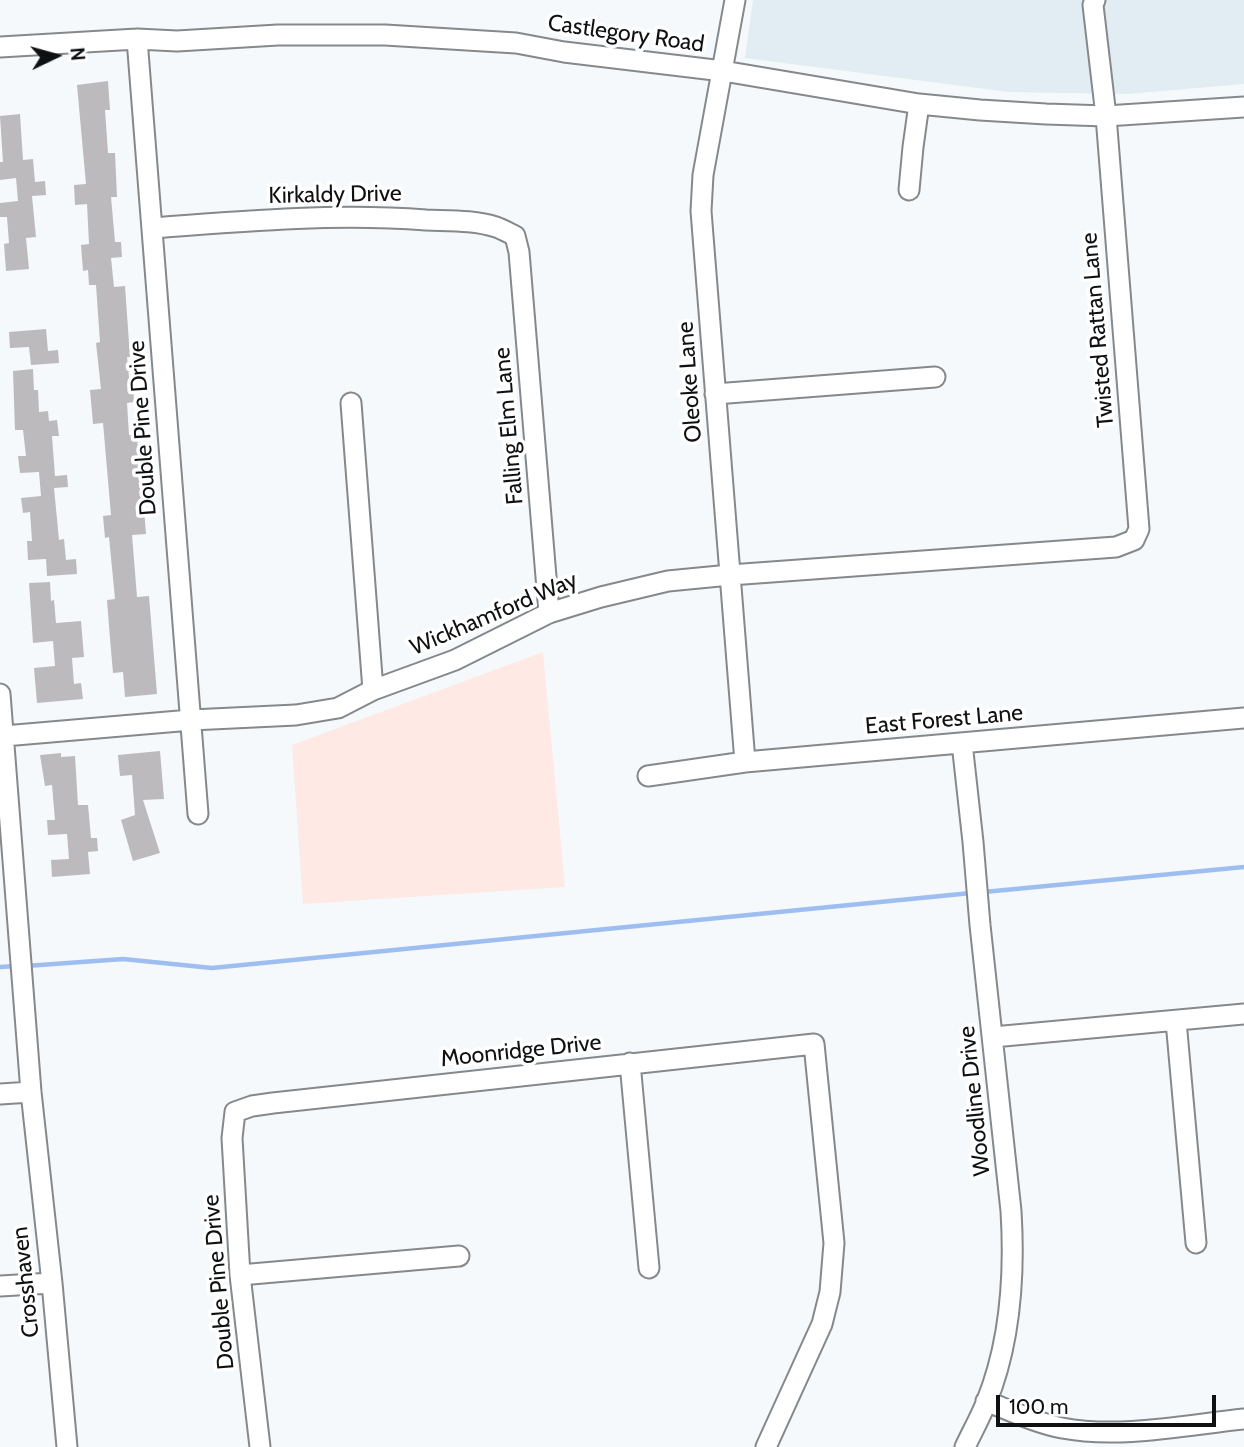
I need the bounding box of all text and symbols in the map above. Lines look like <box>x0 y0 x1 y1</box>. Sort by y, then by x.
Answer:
street label: Castlegory Road <box>546 9 706 59</box>
north arrow <box>21 21 91 91</box>
text: N <box>65 46 89 62</box>
street label: Kirkaldy Drive <box>268 180 402 210</box>
street label: Twisted Rattan Lane <box>1076 231 1120 429</box>
street label: Oleoke Lane <box>672 321 708 443</box>
street label: Double Pine Drive <box>123 339 163 517</box>
street label: Falling Elm Lane <box>488 346 530 506</box>
street label: Wickhamford Way <box>406 566 582 662</box>
street label: East Forest Lane <box>864 699 1024 741</box>
street label: Woodline Drive <box>953 1025 997 1177</box>
street label: Moonridge Drive <box>439 1029 603 1073</box>
street label: Double Pine Drive <box>198 1193 240 1371</box>
street label: Crosshaven <box>6 1225 46 1339</box>
scale bar <box>999 1380 1220 1424</box>
text: 100 m <box>1009 1394 1068 1419</box>

